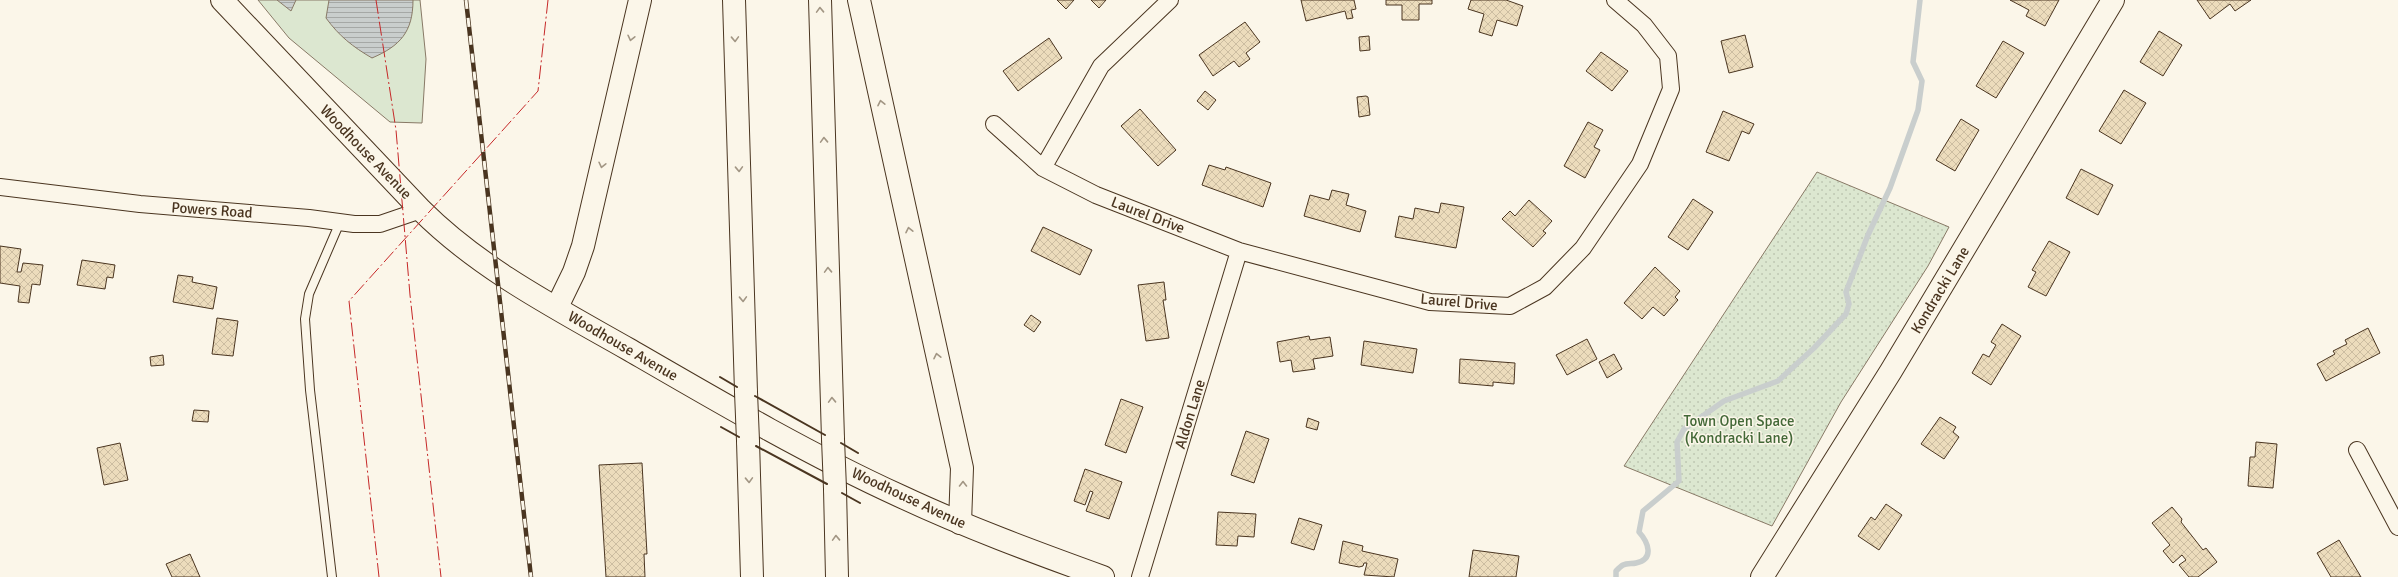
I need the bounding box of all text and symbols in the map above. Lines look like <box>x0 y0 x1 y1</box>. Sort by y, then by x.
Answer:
one-way arrow <box>816 7 824 13</box>
one-way arrow <box>628 35 636 41</box>
one-way arrow <box>731 36 740 42</box>
one-way arrow <box>878 99 886 106</box>
street label: Woodhouse Avenue <box>316 101 416 203</box>
one-way arrow <box>820 137 828 143</box>
one-way arrow <box>598 161 606 168</box>
one-way arrow <box>735 166 744 172</box>
street label: Laurel Drive <box>1109 193 1187 237</box>
street label: Powers Road <box>171 198 253 222</box>
one-way arrow <box>906 226 914 233</box>
street label: Kondracki Lane <box>1907 243 1973 337</box>
one-way arrow <box>824 267 832 273</box>
street label: Laurel Drive <box>1420 290 1498 314</box>
one-way arrow <box>739 296 747 302</box>
street label: Woodhouse Avenue <box>565 307 681 385</box>
one-way arrow <box>934 353 942 360</box>
street label: Aldon Lane <box>1171 377 1209 451</box>
one-way arrow <box>828 397 836 403</box>
park label: Town Open Space (Kondracki Lane) <box>1683 412 1795 447</box>
street label: Woodhouse Avenue <box>849 464 969 532</box>
one-way arrow <box>745 477 753 483</box>
one-way arrow <box>959 481 967 487</box>
one-way arrow <box>832 535 840 541</box>

